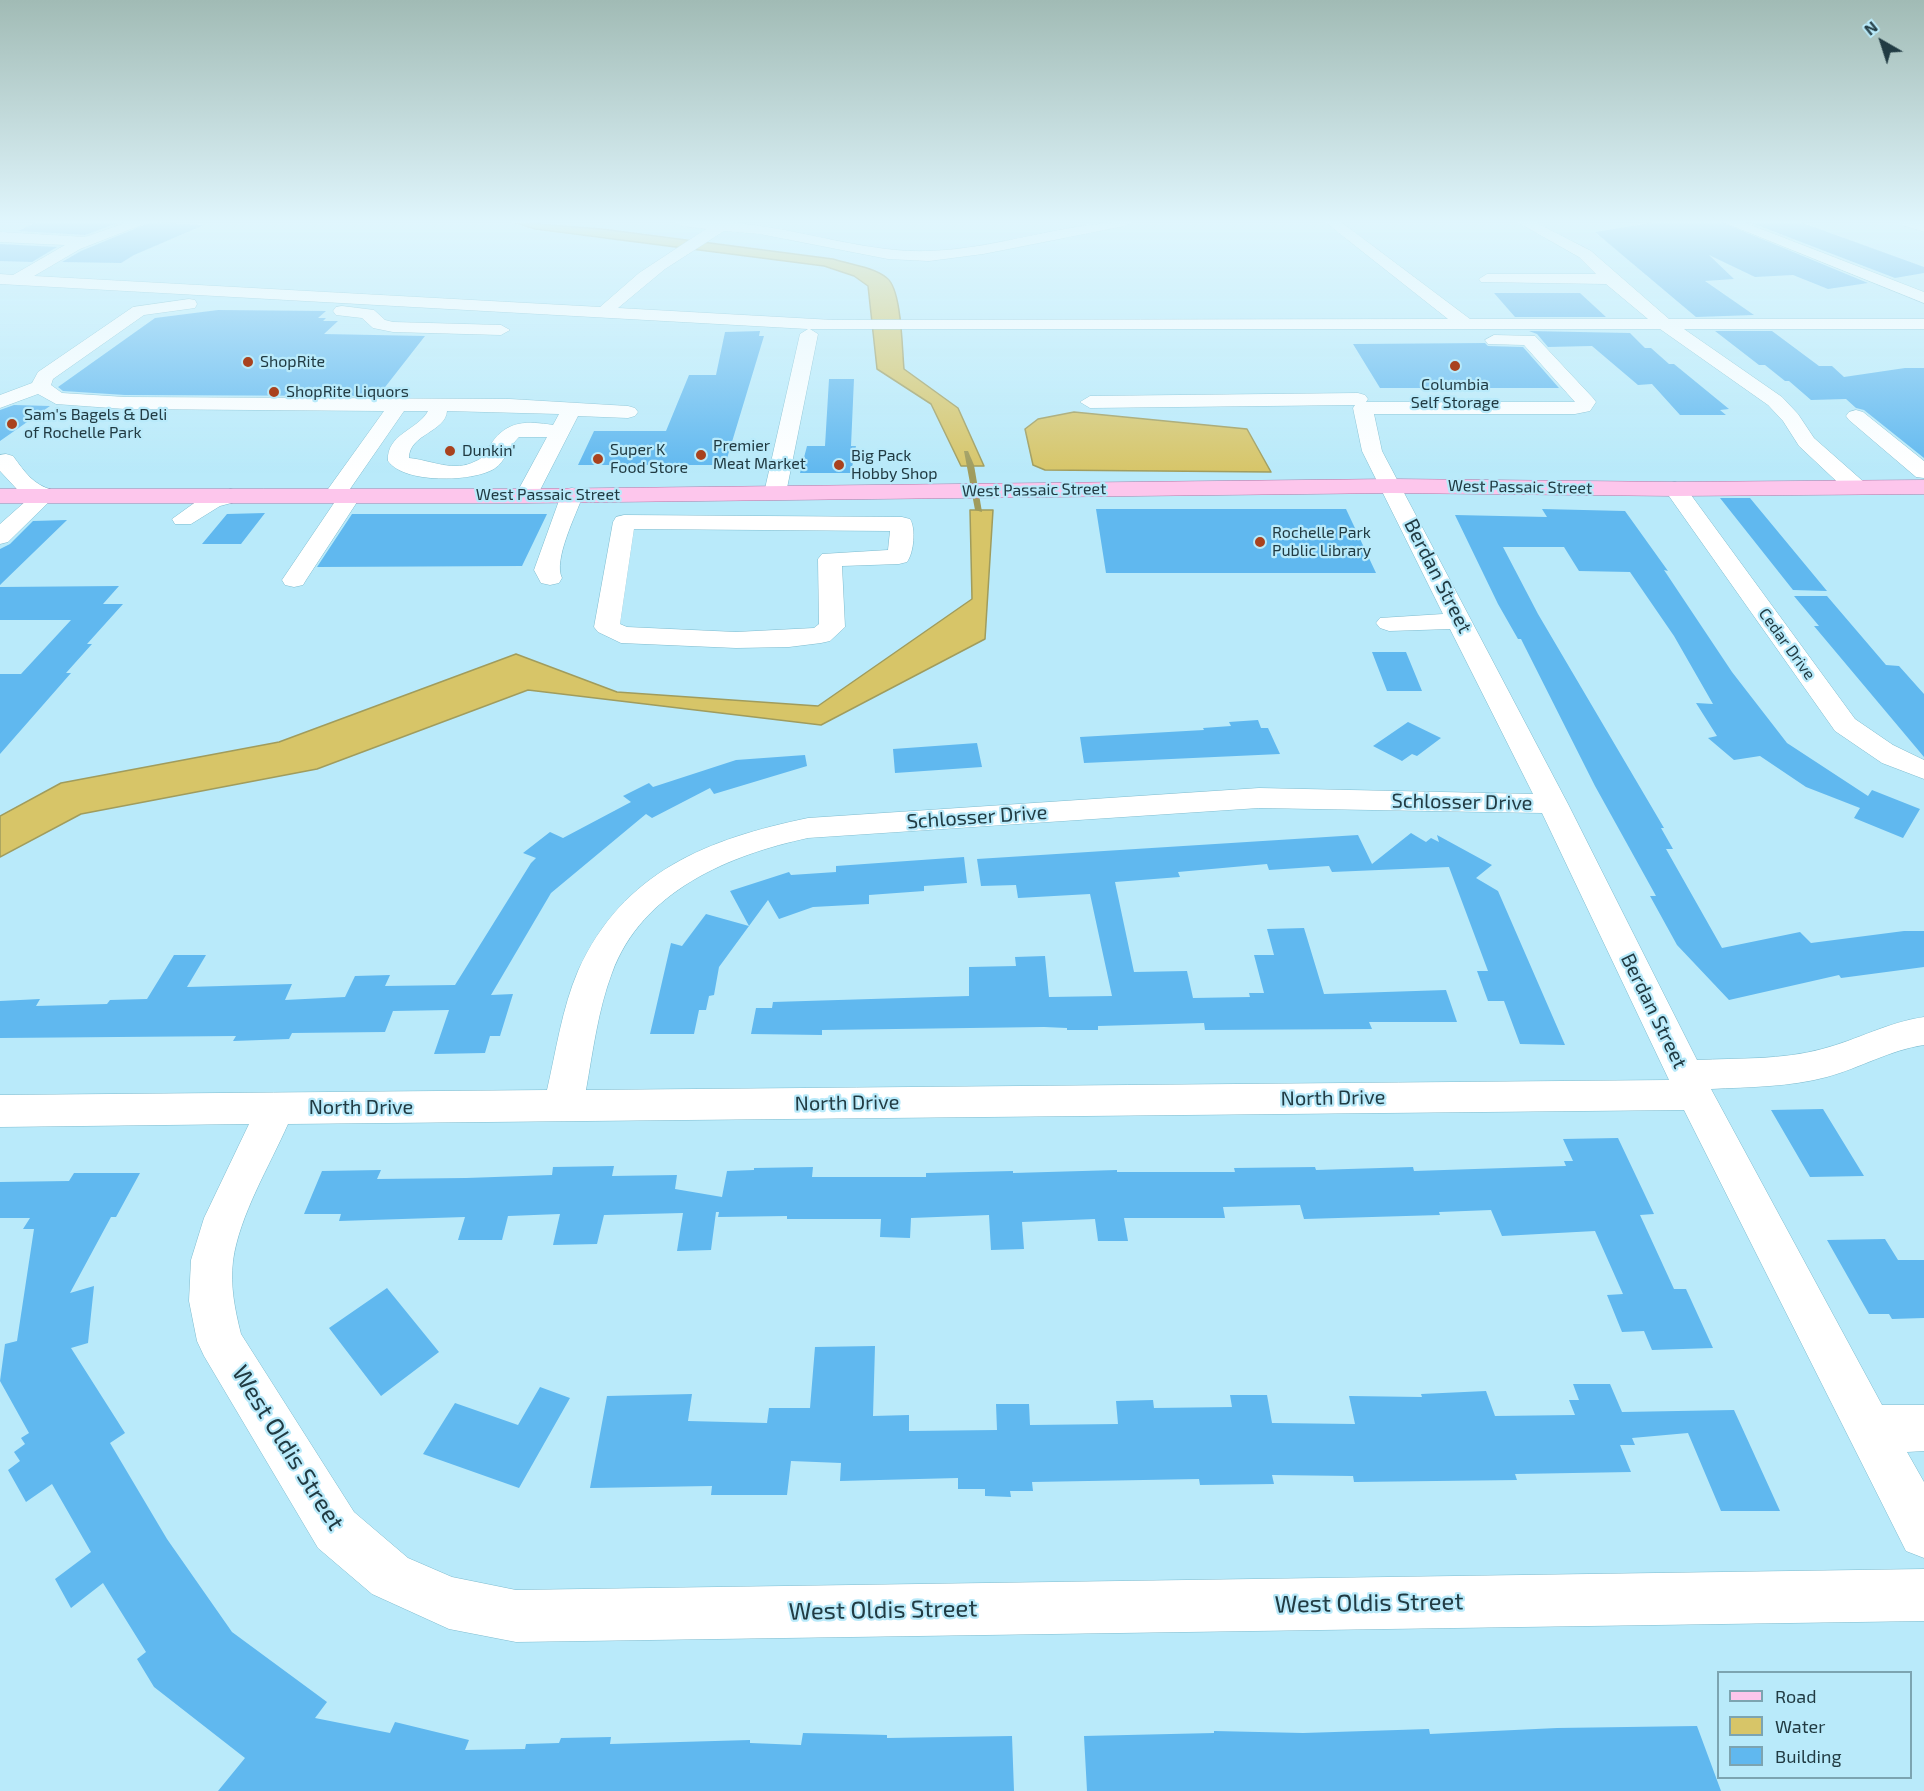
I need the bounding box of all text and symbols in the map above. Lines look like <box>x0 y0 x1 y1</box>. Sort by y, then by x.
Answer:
north arrow <box>1852 12 1912 72</box>
text: N <box>1860 17 1881 39</box>
place label: ShopRite <box>260 352 325 372</box>
marker: ShopRite <box>241 355 255 369</box>
marker: Columbia Self Storage <box>1448 359 1462 373</box>
place label: Columbia Self Storage <box>1411 375 1499 413</box>
place label: ShopRite Liquors <box>286 382 409 402</box>
marker: ShopRite Liquors <box>267 385 281 399</box>
place label: Sam's Bagels & Deli of Rochelle Park <box>24 405 167 443</box>
marker: Sam's Bagels & Deli of Rochelle Park <box>5 417 19 431</box>
place label: Premier Meat Market <box>713 436 806 474</box>
place label: Super K Food Store <box>610 440 688 478</box>
place label: Dunkin' <box>462 441 516 461</box>
marker: Dunkin' <box>443 444 457 458</box>
place label: Big Pack Hobby Shop <box>851 446 938 484</box>
marker: Premier Meat Market <box>694 448 708 462</box>
marker: Super K Food Store <box>591 452 605 466</box>
marker: Big Pack Hobby Shop <box>832 458 846 472</box>
street label: West Passaic Street <box>1448 476 1592 498</box>
street label: West Passaic Street <box>962 479 1106 501</box>
street label: West Passaic Street <box>476 485 620 505</box>
street label: Berdan Street <box>1399 515 1477 637</box>
place label: Rochelle Park Public Library <box>1272 523 1371 561</box>
marker: Rochelle Park Public Library <box>1253 535 1267 549</box>
street label: Cedar Drive <box>1755 605 1819 683</box>
street label: Schlosser Drive <box>1391 789 1533 815</box>
street label: Schlosser Drive <box>906 800 1048 834</box>
street label: Berdan Street <box>1616 950 1692 1072</box>
street label: North Drive <box>1280 1085 1386 1111</box>
street label: North Drive <box>794 1090 900 1116</box>
street label: North Drive <box>309 1095 413 1119</box>
street label: West Oldis Street <box>226 1360 350 1536</box>
street label: West Oldis Street <box>1274 1587 1464 1619</box>
street label: West Oldis Street <box>788 1594 978 1626</box>
legend <box>1717 1671 1912 1779</box>
text: Road <box>1775 1685 1816 1707</box>
text: Water <box>1775 1715 1825 1737</box>
text: Building <box>1775 1745 1842 1767</box>

